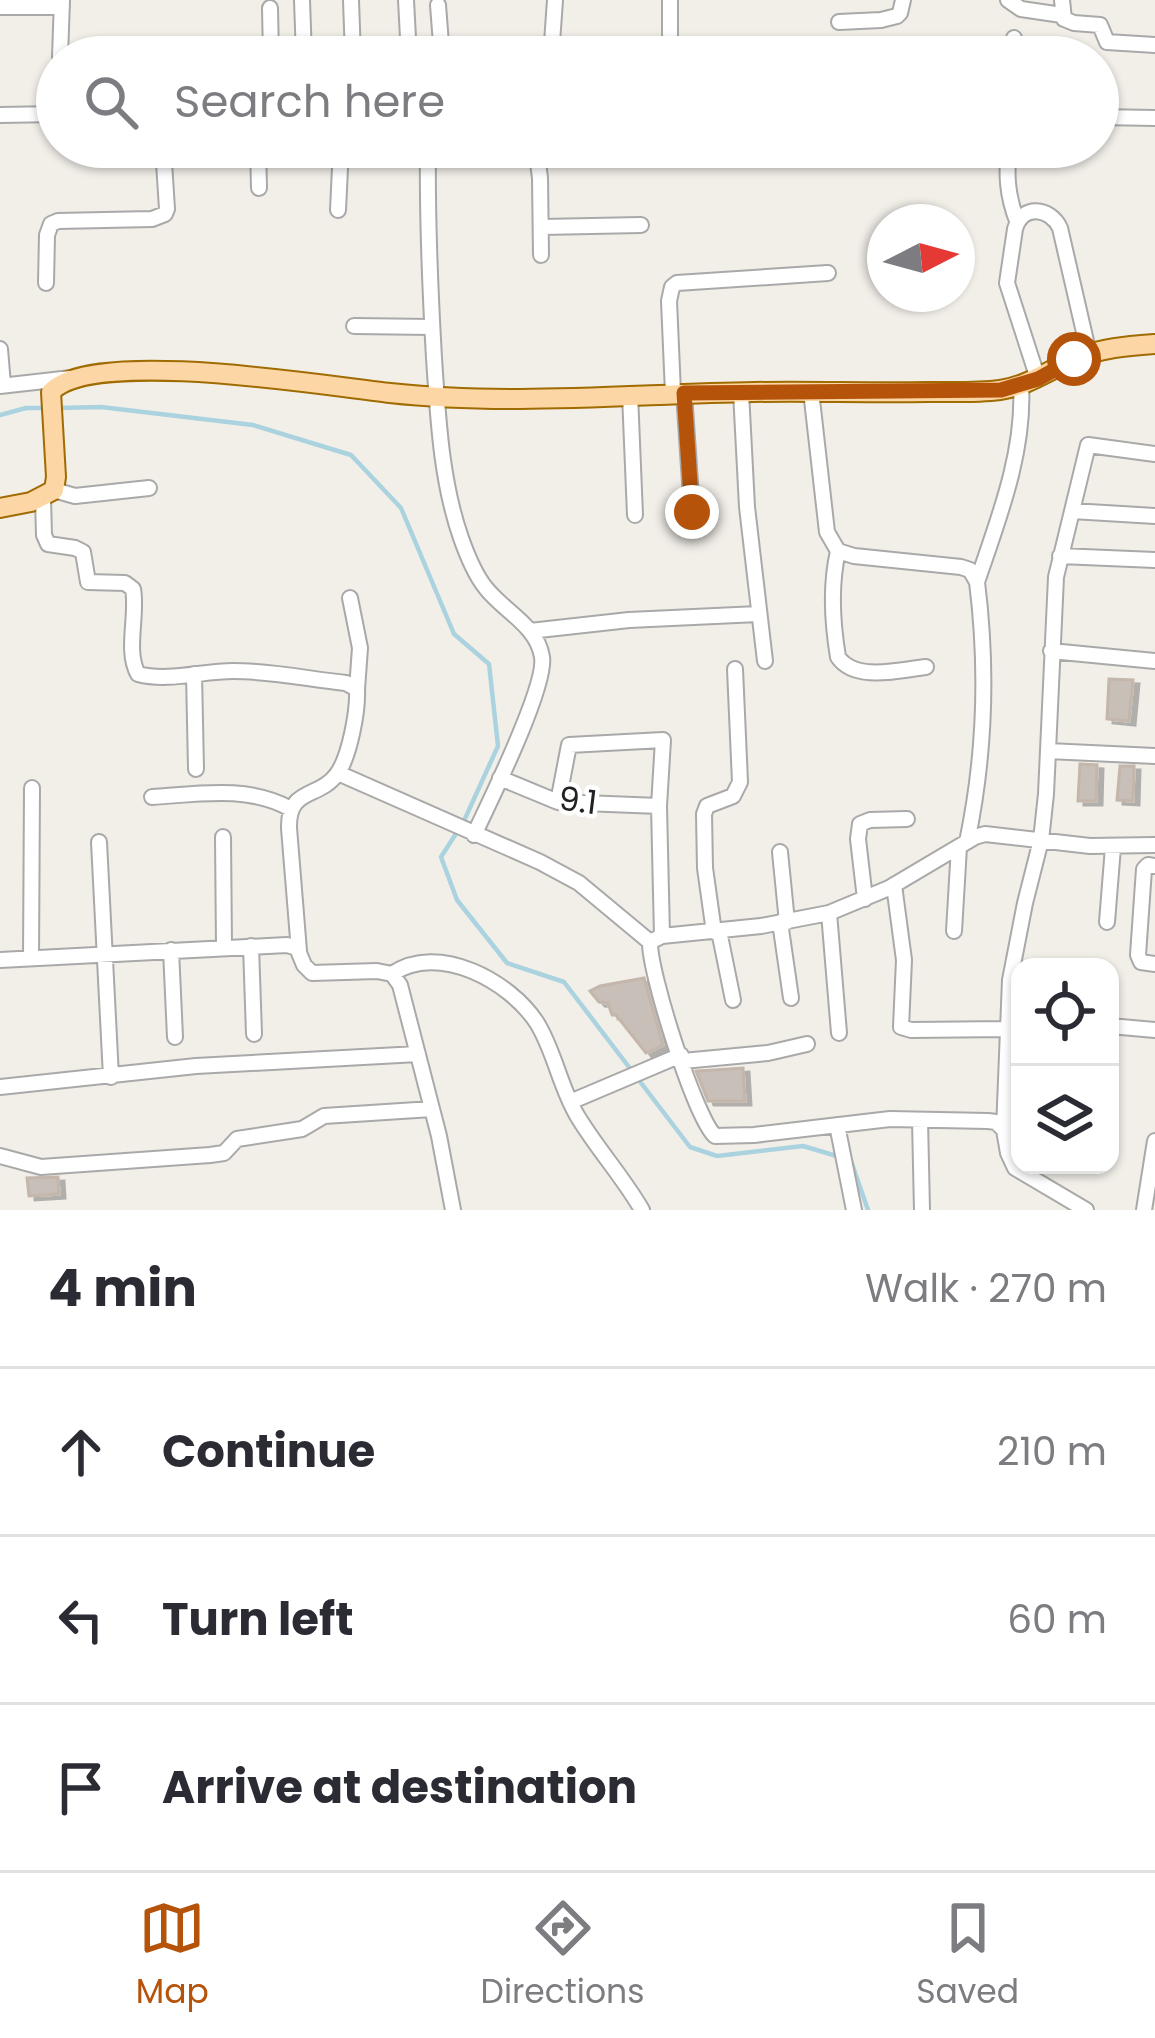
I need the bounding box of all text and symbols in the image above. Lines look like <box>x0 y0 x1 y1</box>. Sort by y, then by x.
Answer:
search box <box>36 36 1119 168</box>
icon: search <box>78 69 144 135</box>
text: Search here <box>174 70 445 133</box>
north arrow <box>867 204 975 312</box>
route start <box>1047 332 1101 386</box>
route end <box>665 485 719 539</box>
street label: 9.1 <box>556 775 600 826</box>
map controls <box>1011 958 1119 1174</box>
button: locate <box>1011 958 1119 1066</box>
button: layers <box>1011 1066 1119 1174</box>
text: 4 min <box>48 1252 197 1324</box>
text: Walk · 270 m <box>865 1261 1107 1316</box>
icon: ahead <box>48 1419 114 1485</box>
text: Continue <box>162 1420 375 1483</box>
text: 210 m <box>997 1424 1107 1479</box>
icon: left <box>48 1587 114 1653</box>
text: Turn left <box>162 1588 354 1651</box>
text: 60 m <box>1007 1592 1107 1647</box>
icon: arrive <box>48 1755 114 1821</box>
text: Arrive at destination <box>162 1756 637 1819</box>
tab: Map <box>136 1895 209 2017</box>
tab: Directions <box>481 1895 644 2017</box>
tab: Saved <box>916 1895 1019 2017</box>

